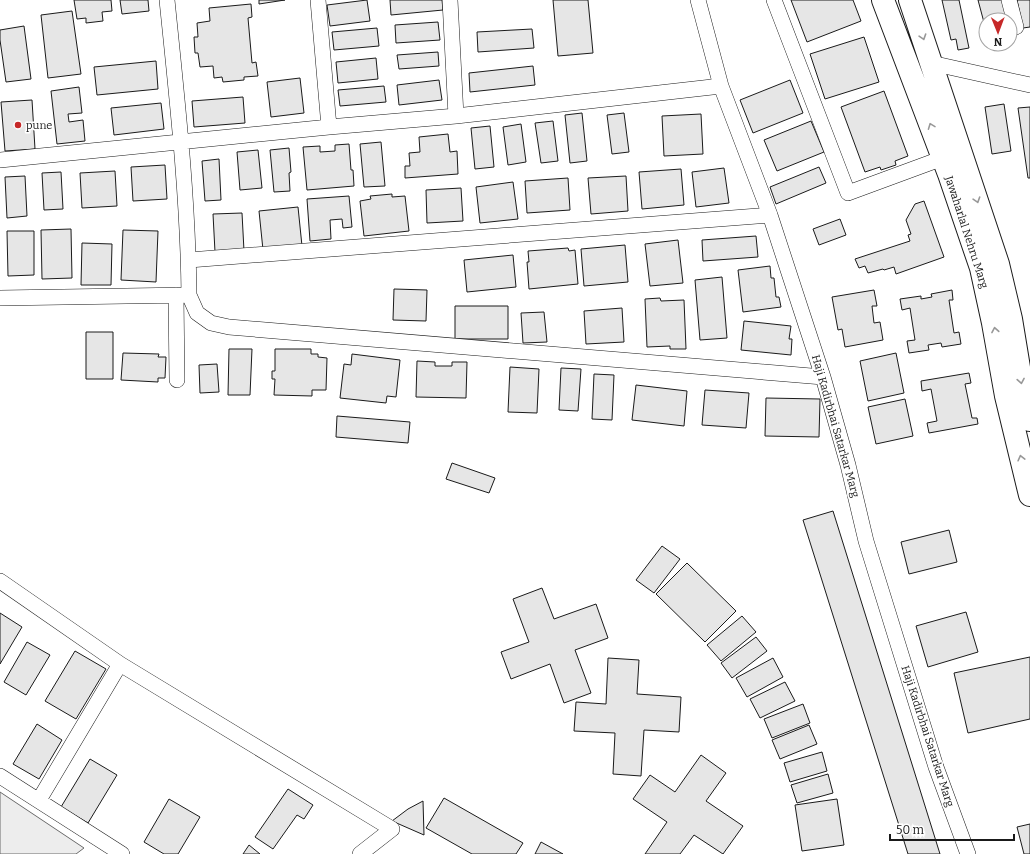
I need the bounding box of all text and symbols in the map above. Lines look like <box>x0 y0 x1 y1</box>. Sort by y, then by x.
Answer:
north arrow <box>978 12 1018 52</box>
one-way arrow <box>918 33 926 40</box>
text: N <box>993 35 1003 48</box>
place label: pune <box>26 119 52 132</box>
marker: pune <box>13 120 23 130</box>
one-way arrow <box>927 123 935 130</box>
street label: Jawaharlal Nehru Marg <box>942 173 991 290</box>
one-way arrow <box>972 197 981 204</box>
one-way arrow <box>991 327 999 333</box>
street label: Haji Kadirbhai Satarkar Marg <box>809 353 862 499</box>
one-way arrow <box>1016 377 1025 384</box>
one-way arrow <box>1017 454 1025 461</box>
street label: Haji Kadirbhai Satarkar Marg <box>898 664 957 808</box>
scale bar <box>890 816 1014 842</box>
text: 50 m <box>896 823 925 837</box>

